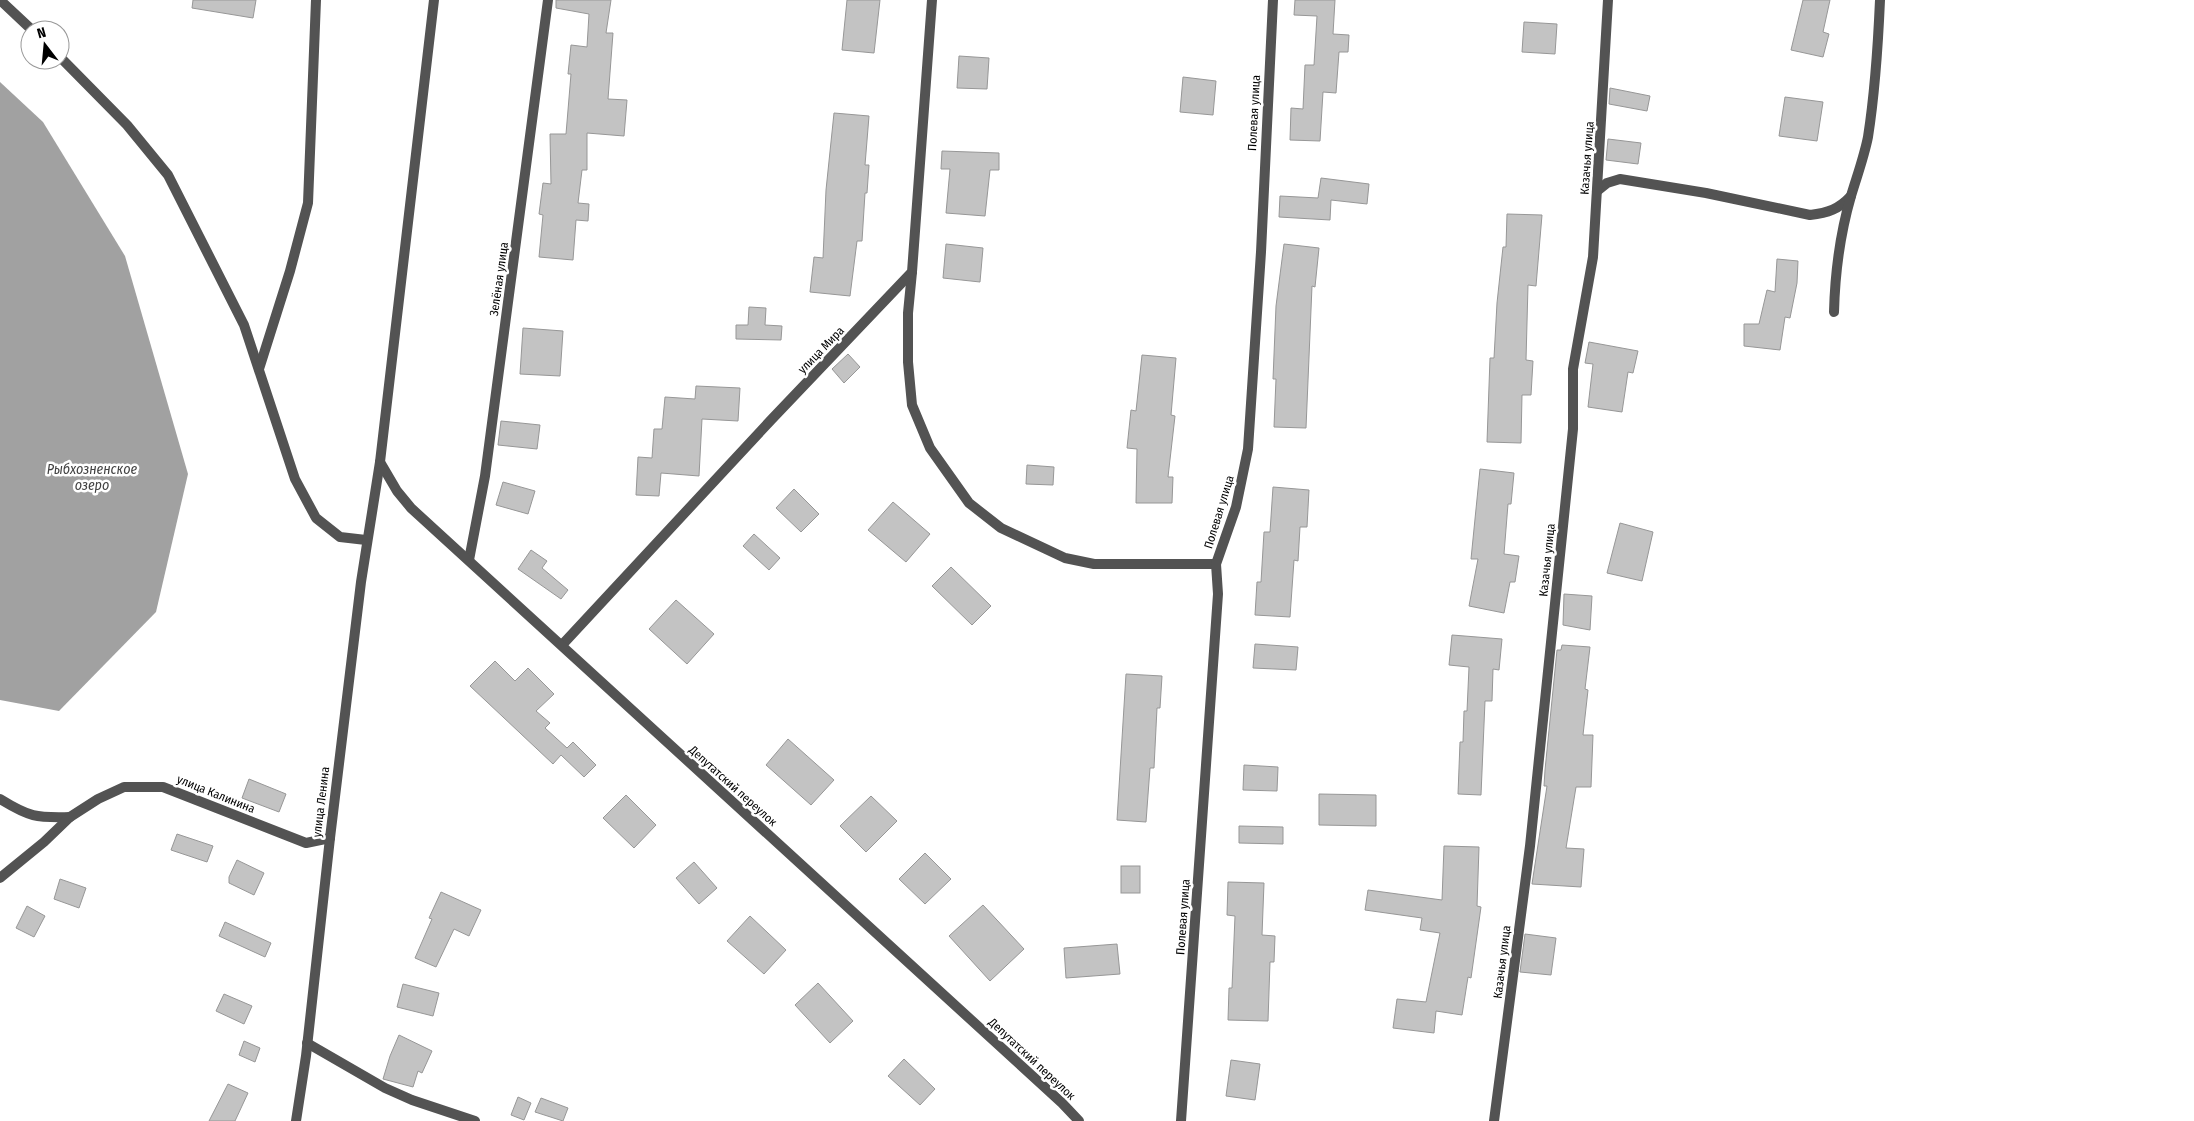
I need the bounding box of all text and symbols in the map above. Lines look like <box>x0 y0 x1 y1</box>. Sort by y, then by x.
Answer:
north arrow <box>20 20 70 70</box>
text: N <box>35 24 48 42</box>
street label: Полевая улица <box>1245 74 1263 151</box>
street label: Казачья улица <box>1577 121 1597 195</box>
street label: Зелёная улица <box>487 241 511 317</box>
street label: улица Мира <box>795 323 847 376</box>
water label: Рыбхозненское озеро <box>47 461 138 494</box>
street label: Полевая улица <box>1201 473 1237 550</box>
street label: Казачья улица <box>1536 523 1558 597</box>
street label: Депутатский переулок <box>685 742 780 829</box>
street label: улица Ленина <box>310 766 332 838</box>
street label: улица Калинина <box>175 772 257 816</box>
street label: Полевая улица <box>1173 878 1193 955</box>
street label: Казачья улица <box>1491 925 1513 999</box>
street label: Депутатский переулок <box>985 1015 1078 1103</box>

